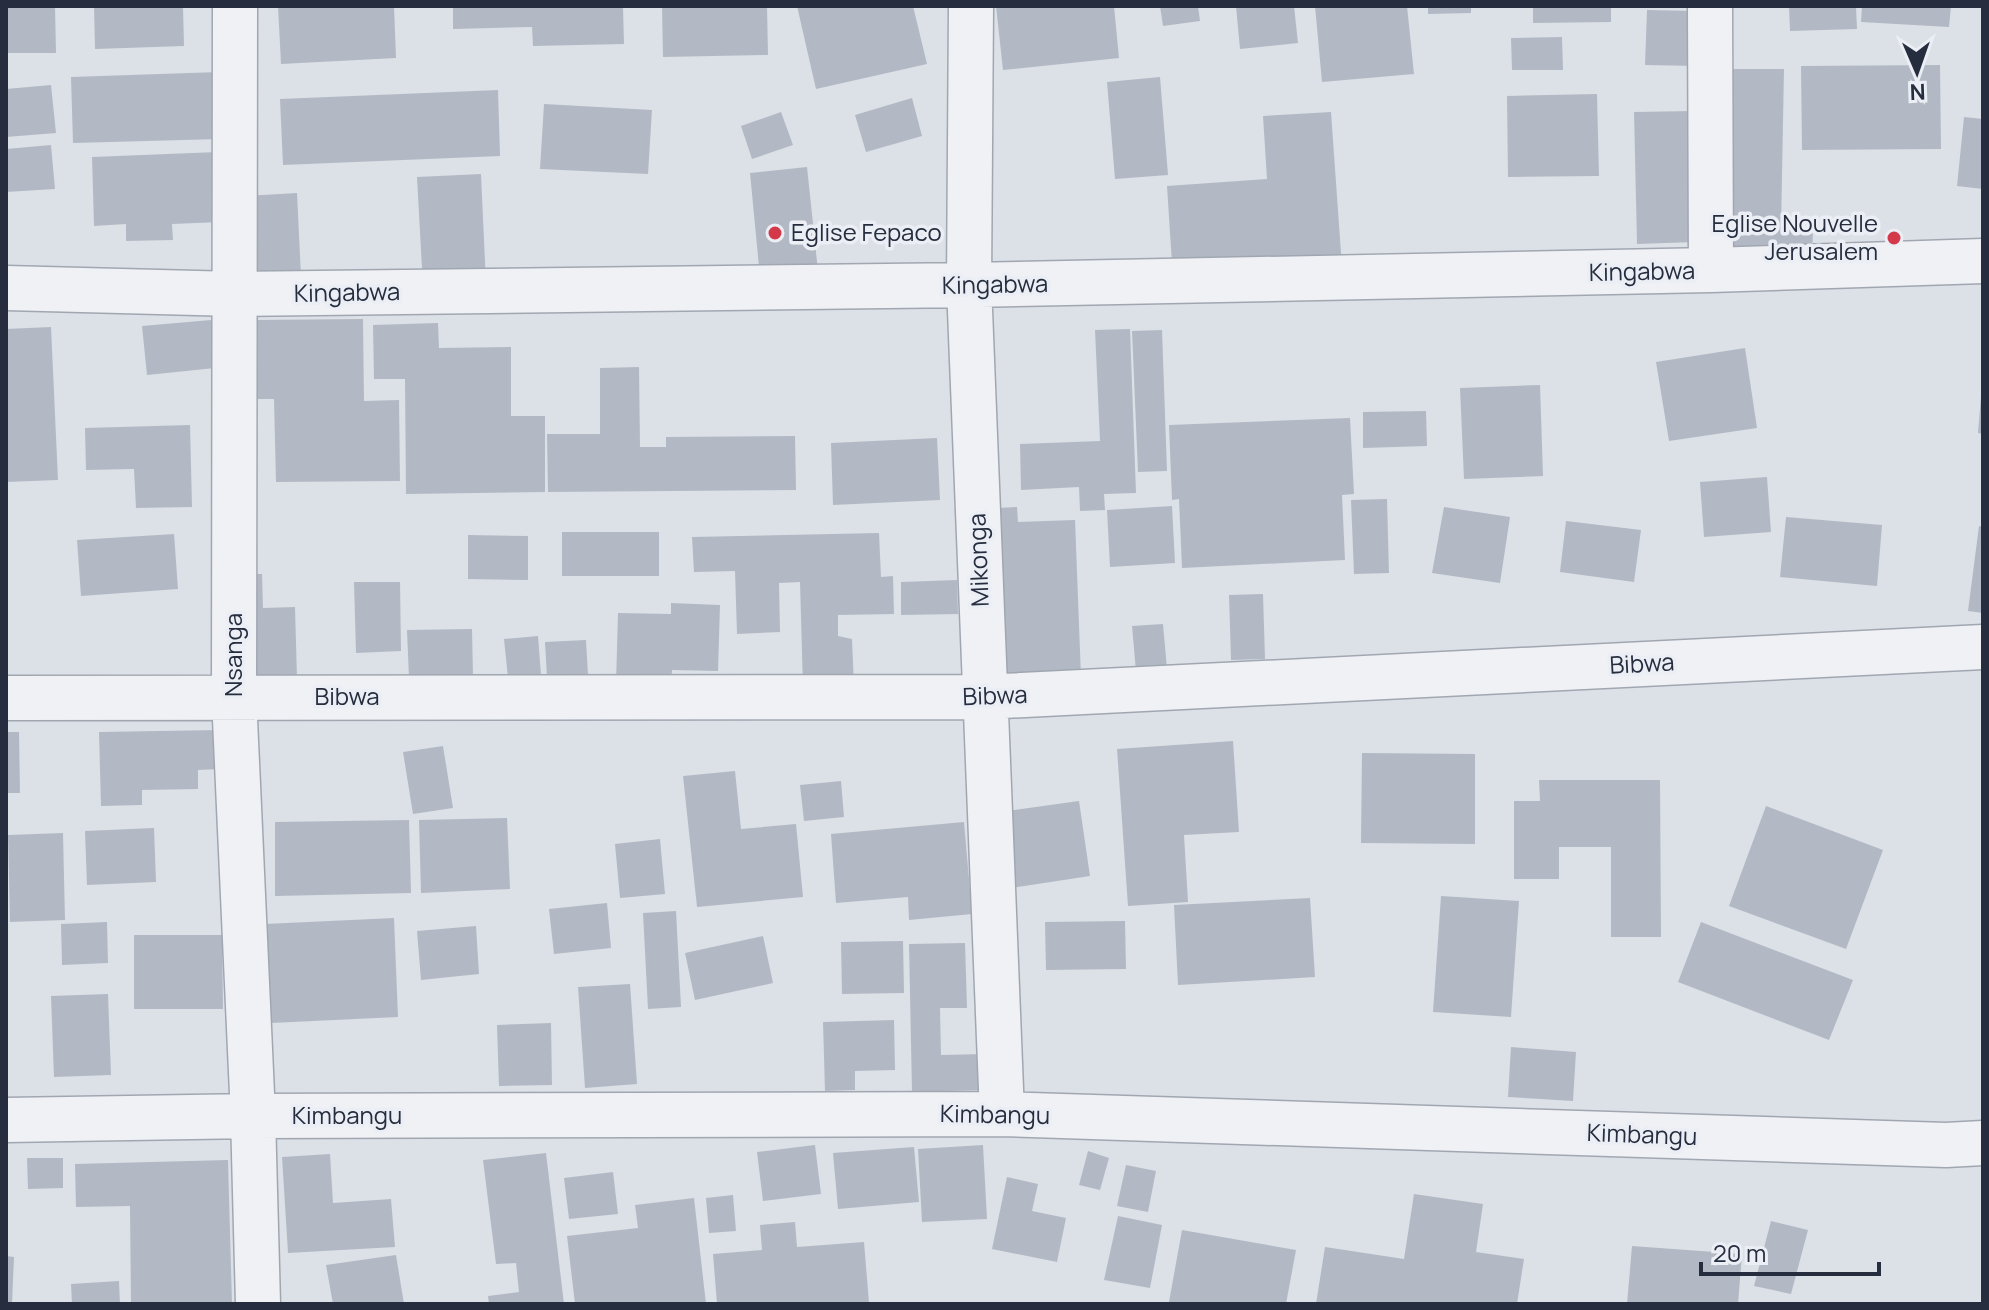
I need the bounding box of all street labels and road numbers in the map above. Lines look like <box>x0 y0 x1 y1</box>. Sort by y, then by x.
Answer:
street label: Kingabwa <box>1588 253 1695 288</box>
street label: Kingabwa <box>941 266 1048 301</box>
street label: Kingabwa <box>293 274 400 309</box>
street label: Mikonga <box>959 513 996 607</box>
street label: Nsanga <box>216 613 249 697</box>
street label: Bibwa <box>1609 644 1675 681</box>
street label: Bibwa <box>962 677 1028 712</box>
street label: Bibwa <box>314 679 380 712</box>
street label: Kimbangu <box>940 1096 1051 1131</box>
street label: Kimbangu <box>292 1098 402 1131</box>
street label: Kimbangu <box>1586 1115 1698 1152</box>

